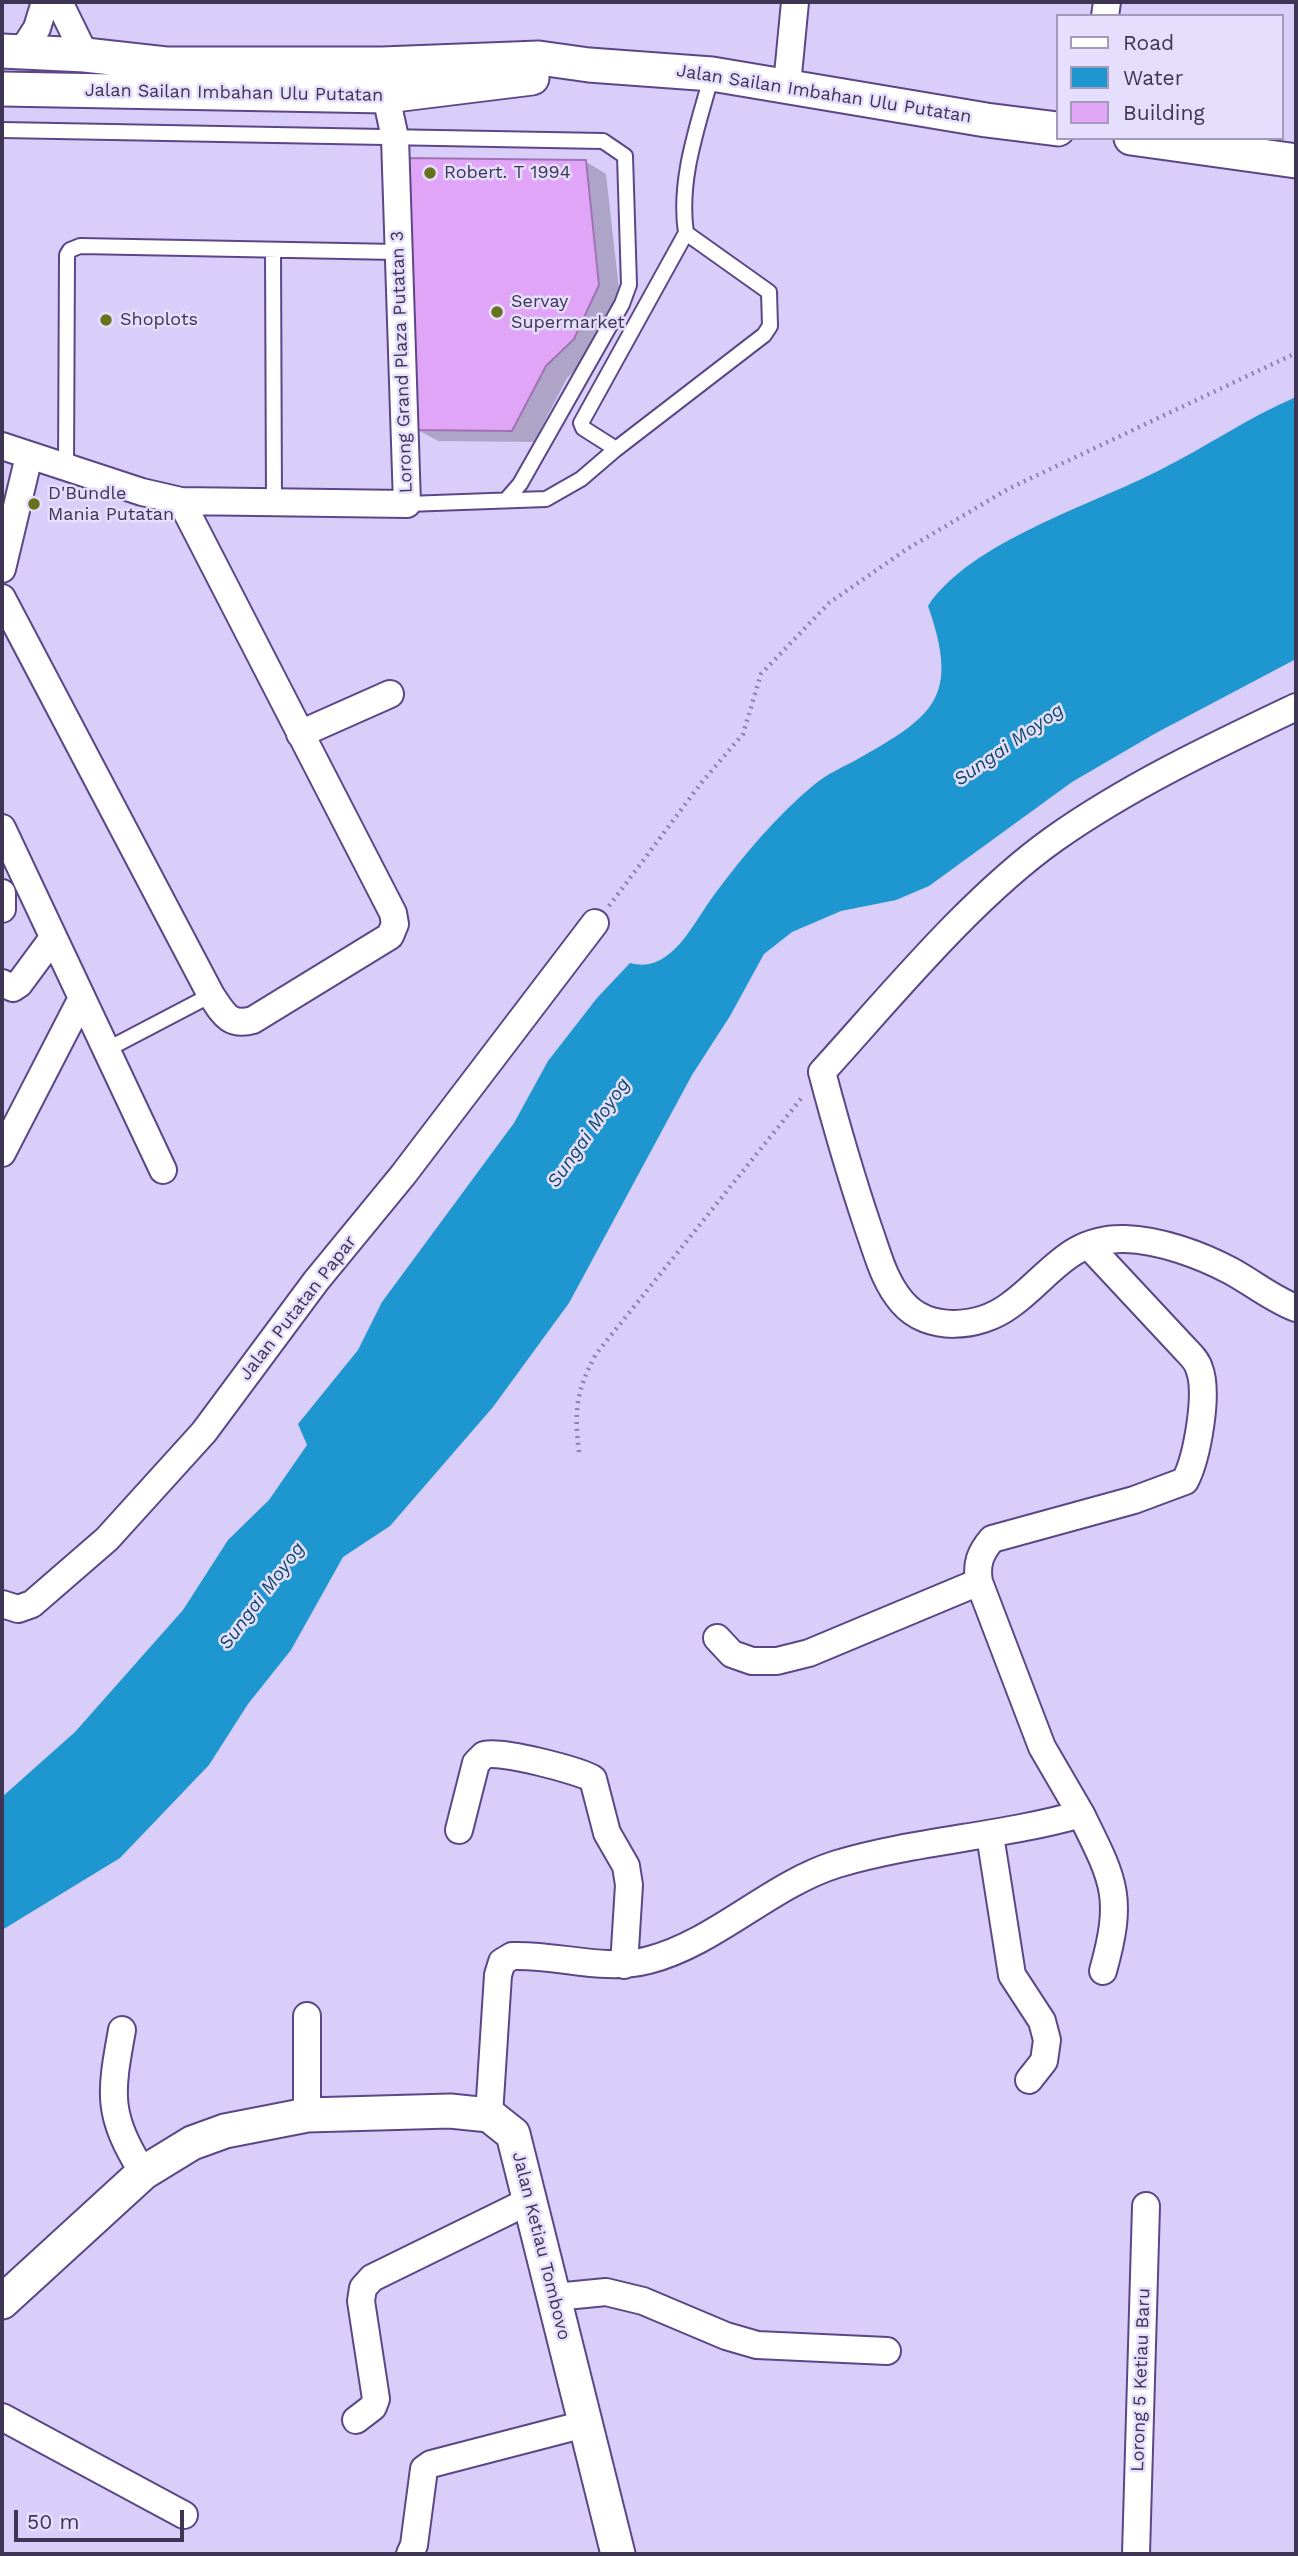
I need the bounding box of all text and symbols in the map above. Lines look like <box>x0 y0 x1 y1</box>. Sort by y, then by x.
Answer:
legend <box>1056 14 1284 140</box>
text: Road <box>1123 30 1174 55</box>
street label: Jalan Sailan Imbahan Ulu Putatan <box>675 60 973 128</box>
text: Water <box>1123 65 1183 90</box>
street label: Jalan Sailan Imbahan Ulu Putatan <box>85 80 383 106</box>
text: Building <box>1123 100 1205 125</box>
place label: Robert. T 1994 <box>444 162 571 184</box>
marker: Robert. T 1994 <box>422 165 438 181</box>
street label: Lorong Grand Plaza Putatan 3 <box>387 230 417 494</box>
place label: Servay Supermarket <box>511 291 625 334</box>
marker: Servay Supermarket <box>489 304 505 320</box>
place label: Shoplots <box>120 309 198 331</box>
marker: Shoplots <box>98 312 114 328</box>
place label: D'Bundle Mania Putatan <box>48 483 174 526</box>
marker: D'Bundle Mania Putatan <box>26 496 42 512</box>
water label: Sungai Moyog <box>950 699 1068 791</box>
water label: Sungai Moyog <box>543 1074 635 1192</box>
street label: Jalan Putatan Papar <box>235 1231 361 1385</box>
water label: Sungai Moyog <box>214 1538 310 1654</box>
street label: Jalan Ketiau Tombovo <box>507 2150 575 2342</box>
street label: Lorong 5 Ketiau Baru <box>1127 2288 1155 2472</box>
scale bar <box>18 2496 187 2540</box>
text: 50 m <box>27 2509 79 2534</box>

